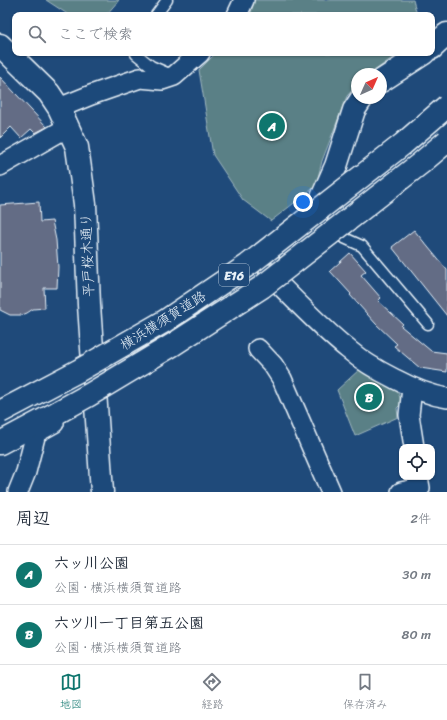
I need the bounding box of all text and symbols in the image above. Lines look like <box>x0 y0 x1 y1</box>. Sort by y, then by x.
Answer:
search box <box>12 12 435 56</box>
text: ここで検索 <box>58 21 133 47</box>
icon: search <box>26 23 48 45</box>
north arrow <box>351 68 387 104</box>
pin: A <box>259 111 285 141</box>
your location <box>293 192 313 212</box>
street label: 平戸桜木通り <box>74 213 101 297</box>
road number: E16 <box>219 264 249 286</box>
street label: 横浜横須賀道路 <box>115 284 211 357</box>
pin: B <box>356 382 382 412</box>
map controls <box>399 444 435 480</box>
button: locate <box>399 444 435 480</box>
text: 周辺 <box>16 503 50 533</box>
text: 2件 <box>410 507 431 530</box>
text: 六ッ川公園 <box>54 550 129 576</box>
text: A <box>25 563 33 586</box>
text: 30 m <box>402 563 431 586</box>
text: 公園 · 横浜横須賀道路 <box>54 576 181 599</box>
text: 六ツ川一丁目第五公園 <box>54 610 204 636</box>
text: B <box>25 623 33 646</box>
text: 80 m <box>402 623 431 646</box>
text: 公園 · 横浜横須賀道路 <box>54 636 181 659</box>
tab: 地図 <box>60 671 82 714</box>
tab: 経路 <box>201 671 223 714</box>
tab: 保存済み <box>343 671 387 714</box>

